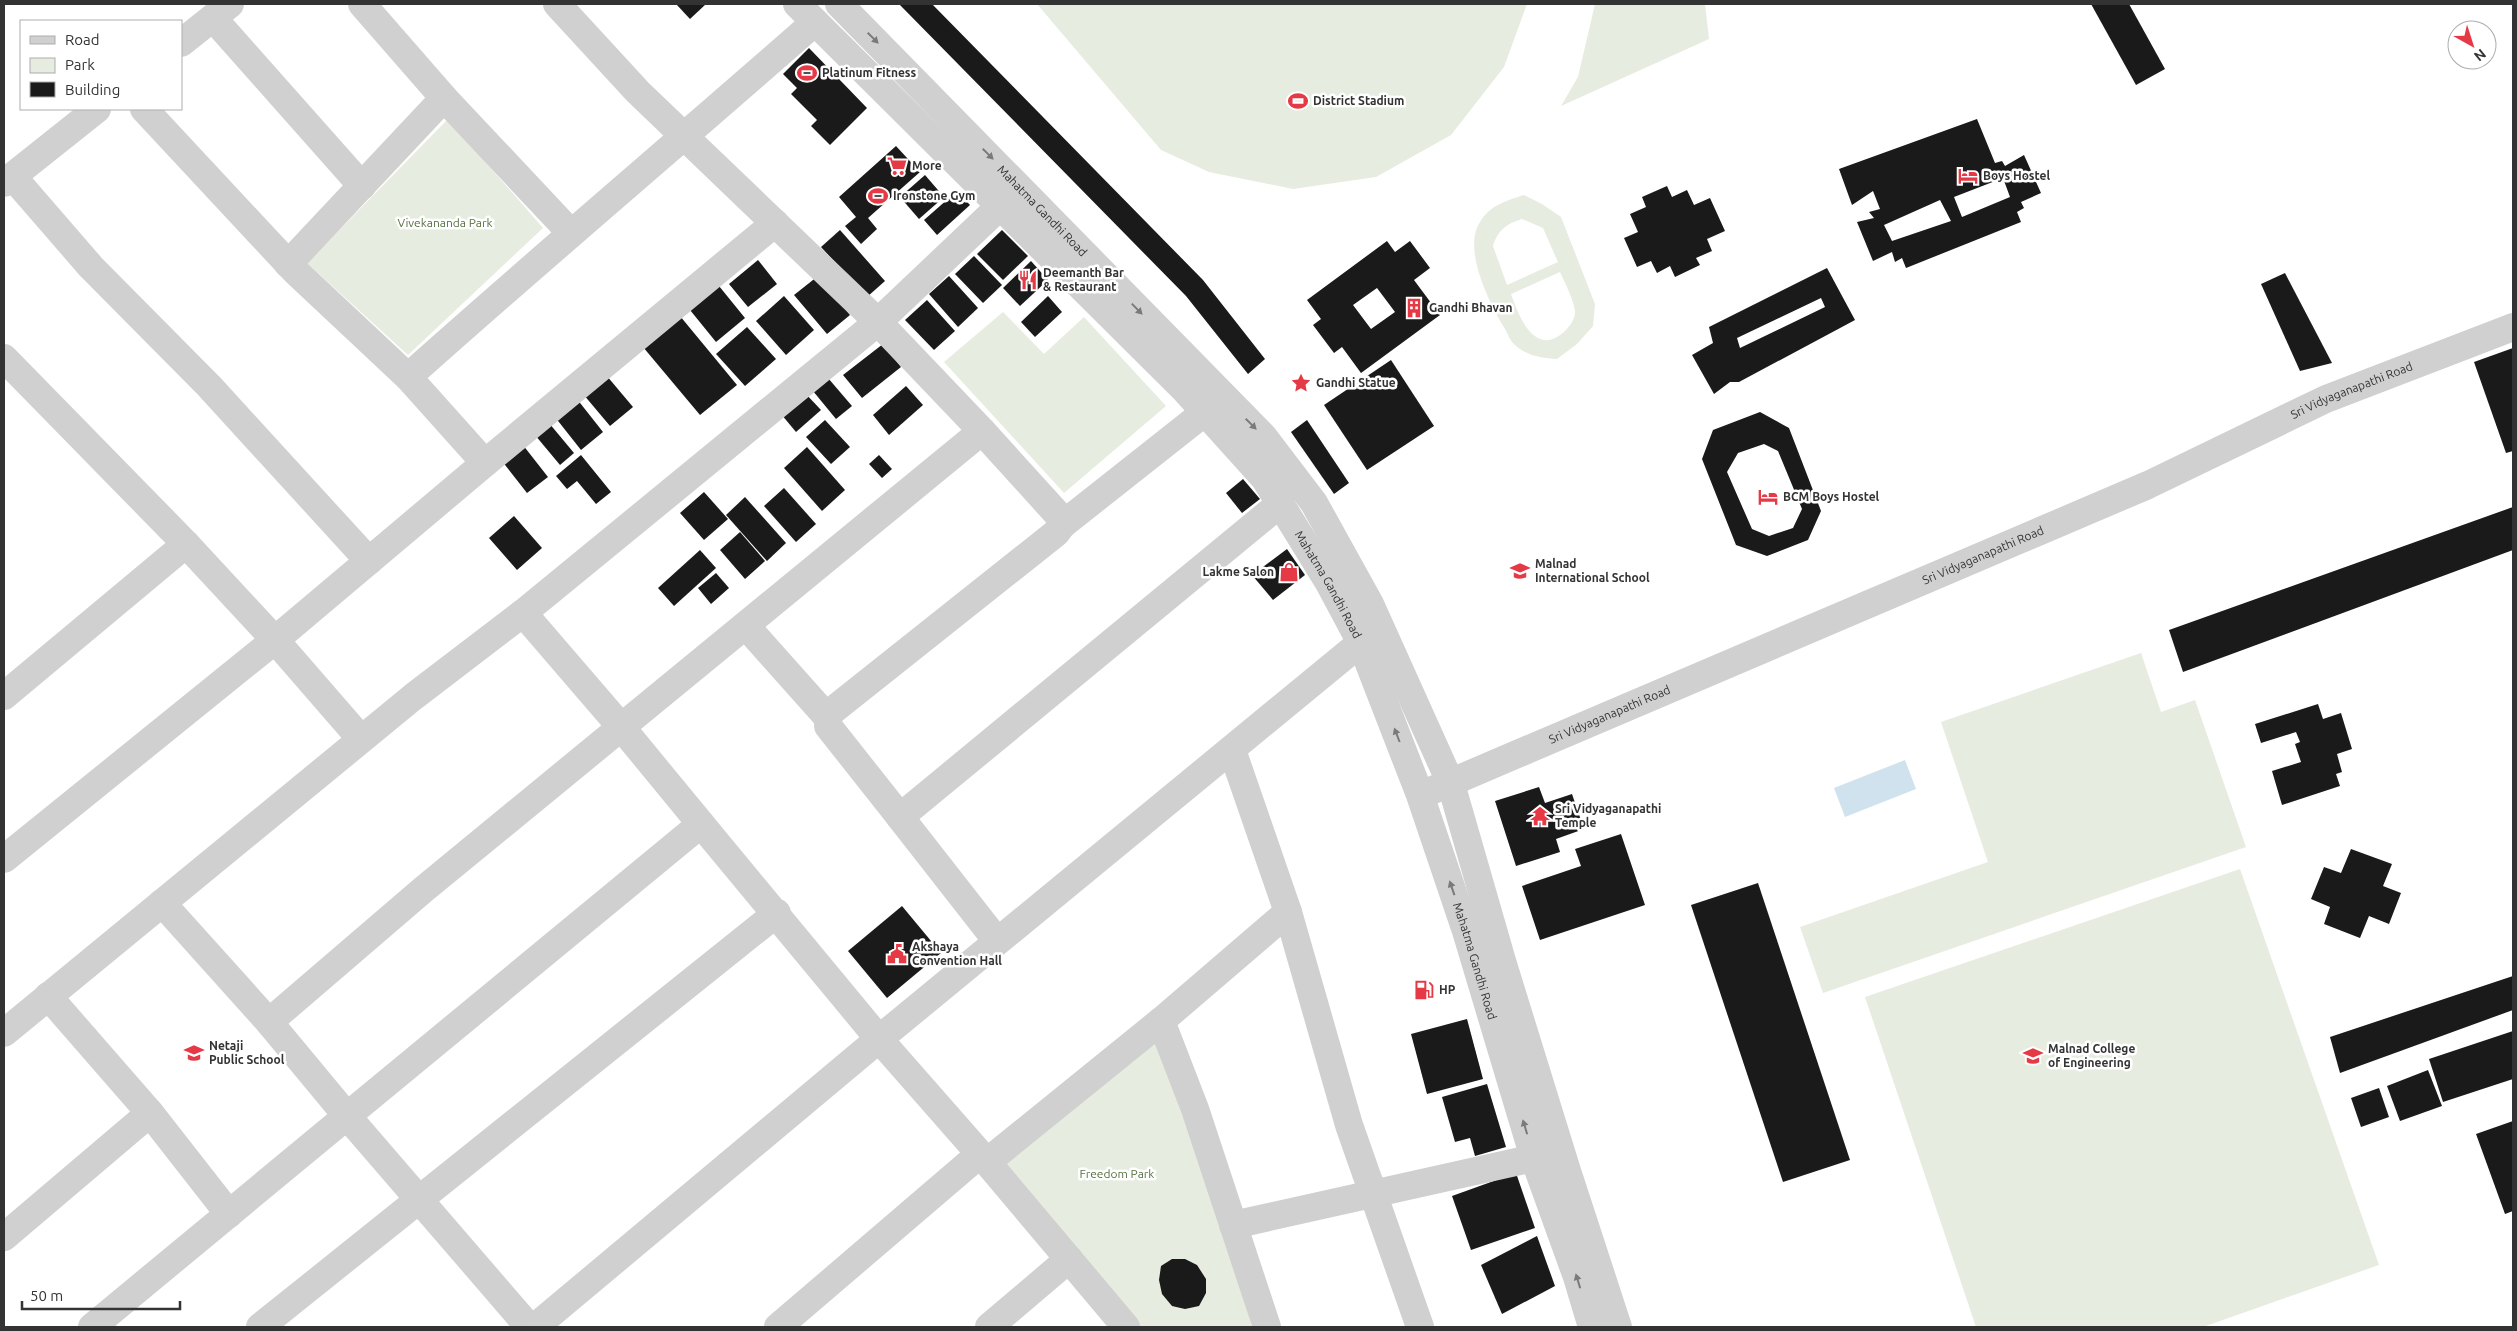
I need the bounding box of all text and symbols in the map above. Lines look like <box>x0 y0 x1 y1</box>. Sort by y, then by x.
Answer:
legend <box>20 20 182 110</box>
north arrow <box>2447 20 2497 70</box>
text: Road <box>65 31 100 48</box>
one-way arrow <box>867 32 879 44</box>
text: N <box>2471 46 2489 65</box>
text: Park <box>65 56 95 73</box>
sports icon: Platinum Fitness <box>796 62 818 84</box>
place label: Platinum Fitness <box>822 66 916 79</box>
text: Building <box>65 81 120 98</box>
sports icon: District Stadium <box>1287 90 1309 112</box>
place label: District Stadium <box>1313 94 1404 107</box>
one-way arrow <box>982 148 994 160</box>
supermarket icon: More <box>886 155 908 177</box>
place label: More <box>912 159 942 172</box>
street label: Mahatma Gandhi Road <box>995 163 1090 259</box>
hotel icon: Boys Hostel <box>1957 165 1979 187</box>
place label: Boys Hostel <box>1983 169 2050 182</box>
sports icon: Ironstone Gym <box>867 185 889 207</box>
place label: Ironstone Gym <box>893 189 975 202</box>
park label: Vivekananda Park <box>397 216 493 229</box>
place label: Deemanth Bar & Restaurant <box>1043 266 1124 293</box>
restaurant icon: Deemanth Bar & Restaurant <box>1017 269 1039 291</box>
building icon: Gandhi Bhavan <box>1403 297 1425 319</box>
place label: Gandhi Bhavan <box>1429 301 1512 314</box>
one-way arrow <box>1131 303 1143 315</box>
street label: Sri Vidyaganapathi Road <box>2288 359 2414 421</box>
place icon: Gandhi Statue <box>1290 372 1312 394</box>
place label: Gandhi Statue <box>1316 376 1396 389</box>
one-way arrow <box>1245 418 1257 430</box>
hotel icon: BCM Boys Hostel <box>1757 486 1779 508</box>
place label: BCM Boys Hostel <box>1783 490 1880 503</box>
street label: Sri Vidyaganapathi Road <box>1920 523 2046 587</box>
street label: Mahatma Gandhi Road <box>1292 528 1364 640</box>
place label: Malnad International School <box>1535 557 1650 584</box>
school or university icon: Malnad International School <box>1509 560 1531 582</box>
shop icon: Lakme Salon <box>1278 561 1300 583</box>
place label: Lakme Salon <box>1203 565 1274 578</box>
street label: Sri Vidyaganapathi Road <box>1547 683 1672 746</box>
one-way arrow <box>1393 727 1401 742</box>
place label: Sri Vidyaganapathi Temple <box>1555 802 1661 829</box>
temple icon: Sri Vidyaganapathi Temple <box>1529 805 1551 827</box>
one-way arrow <box>1448 880 1456 895</box>
street label: Mahatma Gandhi Road <box>1451 901 1499 1021</box>
place label: Akshaya Convention Hall <box>912 940 1002 967</box>
public building icon: Akshaya Convention Hall <box>886 943 908 965</box>
fuel station icon: HP <box>1413 979 1435 1001</box>
place label: HP <box>1439 983 1456 996</box>
place label: Netaji Public School <box>209 1039 285 1066</box>
school or university icon: Netaji Public School <box>183 1042 205 1064</box>
place label: Malnad College of Engineering <box>2048 1042 2135 1069</box>
school or university icon: Malnad College of Engineering <box>2022 1045 2044 1067</box>
one-way arrow <box>1520 1119 1528 1134</box>
park label: Freedom Park <box>1080 1167 1154 1180</box>
one-way arrow <box>1573 1273 1581 1288</box>
scale bar <box>22 1278 180 1310</box>
text: 50 m <box>30 1287 63 1304</box>

